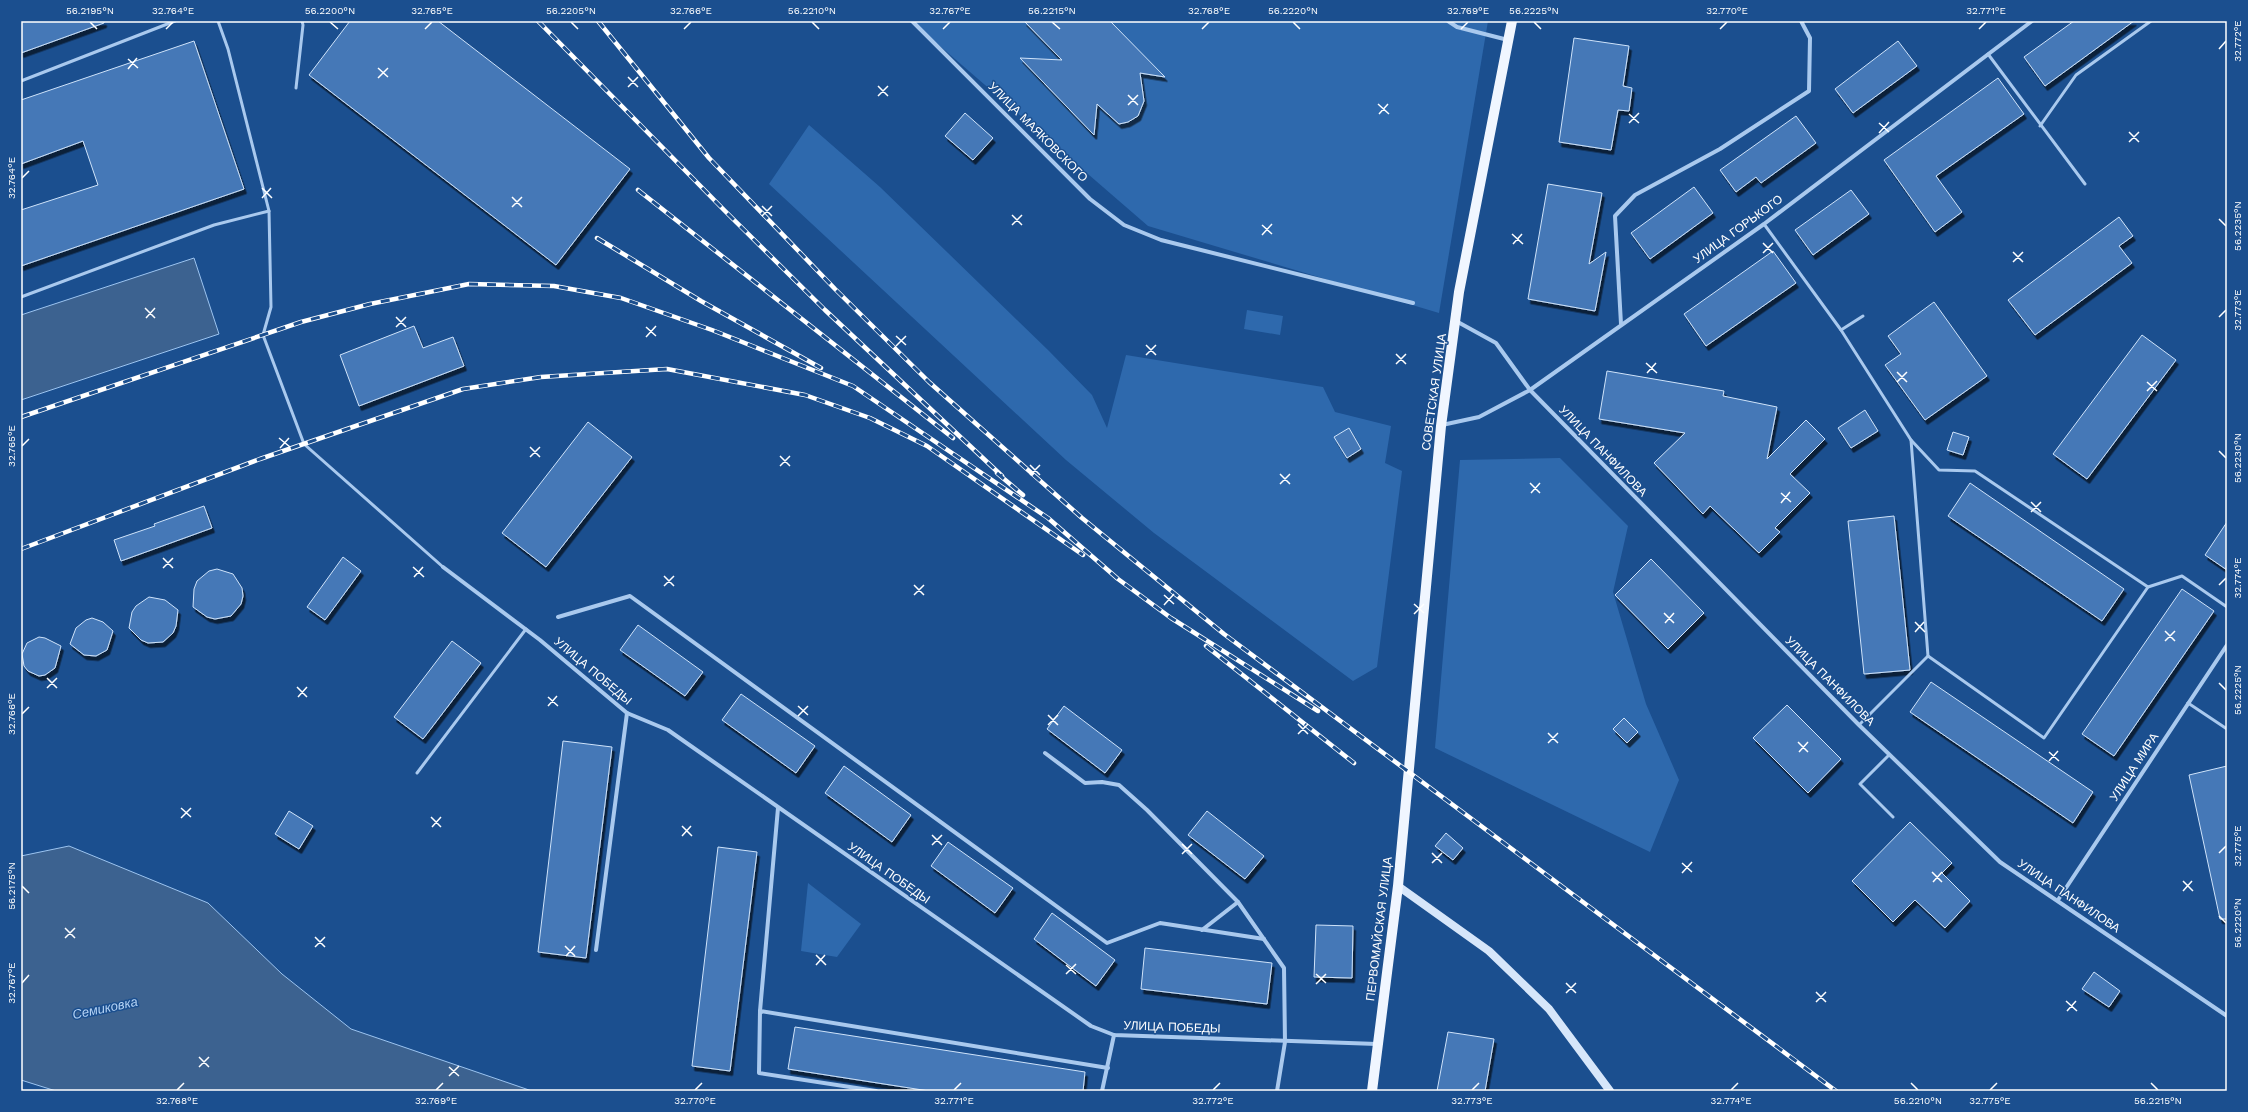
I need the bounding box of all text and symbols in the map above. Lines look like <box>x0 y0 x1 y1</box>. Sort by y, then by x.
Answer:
text: 56.2195°N <box>66 5 114 16</box>
text: 32.764°E <box>152 5 194 16</box>
text: 56.2200°N <box>305 5 355 16</box>
text: 32.765°E <box>411 5 453 16</box>
text: 56.2205°N <box>546 5 596 16</box>
text: 32.766°E <box>670 5 712 16</box>
text: 56.2210°N <box>788 5 836 16</box>
text: 32.767°E <box>929 5 971 16</box>
text: 56.2215°N <box>1028 5 1076 16</box>
text: 32.768°E <box>1188 5 1230 16</box>
text: 56.2220°N <box>1268 5 1318 16</box>
text: 32.769°E <box>1447 5 1489 16</box>
text: 56.2225°N <box>1509 5 1559 16</box>
text: 32.770°E <box>1706 5 1748 16</box>
text: 32.771°E <box>1966 5 2006 16</box>
text: 32.772°E <box>2232 20 2243 62</box>
street label: УЛИЦА МАЯКОВСКОГО <box>985 79 1091 185</box>
text: 32.764°E <box>6 157 17 199</box>
street label: УЛИЦА ГОРЬКОГО <box>1691 192 1785 266</box>
text: 56.2235°N <box>2232 201 2243 251</box>
text: 32.773°E <box>2232 289 2243 331</box>
street label: СОВЕТСКАЯ УЛИЦА <box>1419 333 1449 451</box>
street label: УЛИЦА ПАНФИЛОВА <box>1556 403 1650 499</box>
text: 32.765°E <box>6 425 17 467</box>
text: 56.2230°N <box>2232 433 2243 483</box>
text: 32.774°E <box>2232 557 2243 599</box>
street label: УЛИЦА ПАНФИЛОВА <box>1782 633 1878 729</box>
street label: УЛИЦА ПОБЕДЫ <box>551 634 635 708</box>
text: 56.2225°N <box>2232 665 2243 715</box>
text: 32.766°E <box>6 693 17 735</box>
street label: УЛИЦА МИРА <box>2107 730 2161 804</box>
text: 32.775°E <box>2232 825 2243 867</box>
street label: УЛИЦА ПОБЕДЫ <box>845 839 933 907</box>
street label: ПЕРВОМАЙСКАЯ УЛИЦА <box>1362 856 1395 1002</box>
street label: УЛИЦА ПАНФИЛОВА <box>2015 856 2123 936</box>
text: 56.2175°N <box>6 862 17 910</box>
text: 56.2220°N <box>2232 898 2243 948</box>
text: 32.767°E <box>6 962 17 1004</box>
water label: Семиковка <box>71 994 139 1022</box>
street label: УЛИЦА ПОБЕДЫ <box>1123 1018 1221 1036</box>
text: 32.768°E <box>156 1095 198 1106</box>
text: 32.769°E <box>415 1095 457 1106</box>
text: 32.770°E <box>674 1095 716 1106</box>
text: 32.771°E <box>934 1095 974 1106</box>
text: 32.772°E <box>1192 1095 1234 1106</box>
text: 32.773°E <box>1451 1095 1493 1106</box>
text: 32.774°E <box>1710 1095 1752 1106</box>
text: 56.2210°N <box>1894 1095 1942 1106</box>
text: 32.775°E <box>1969 1095 2011 1106</box>
text: 56.2215°N <box>2134 1095 2182 1106</box>

